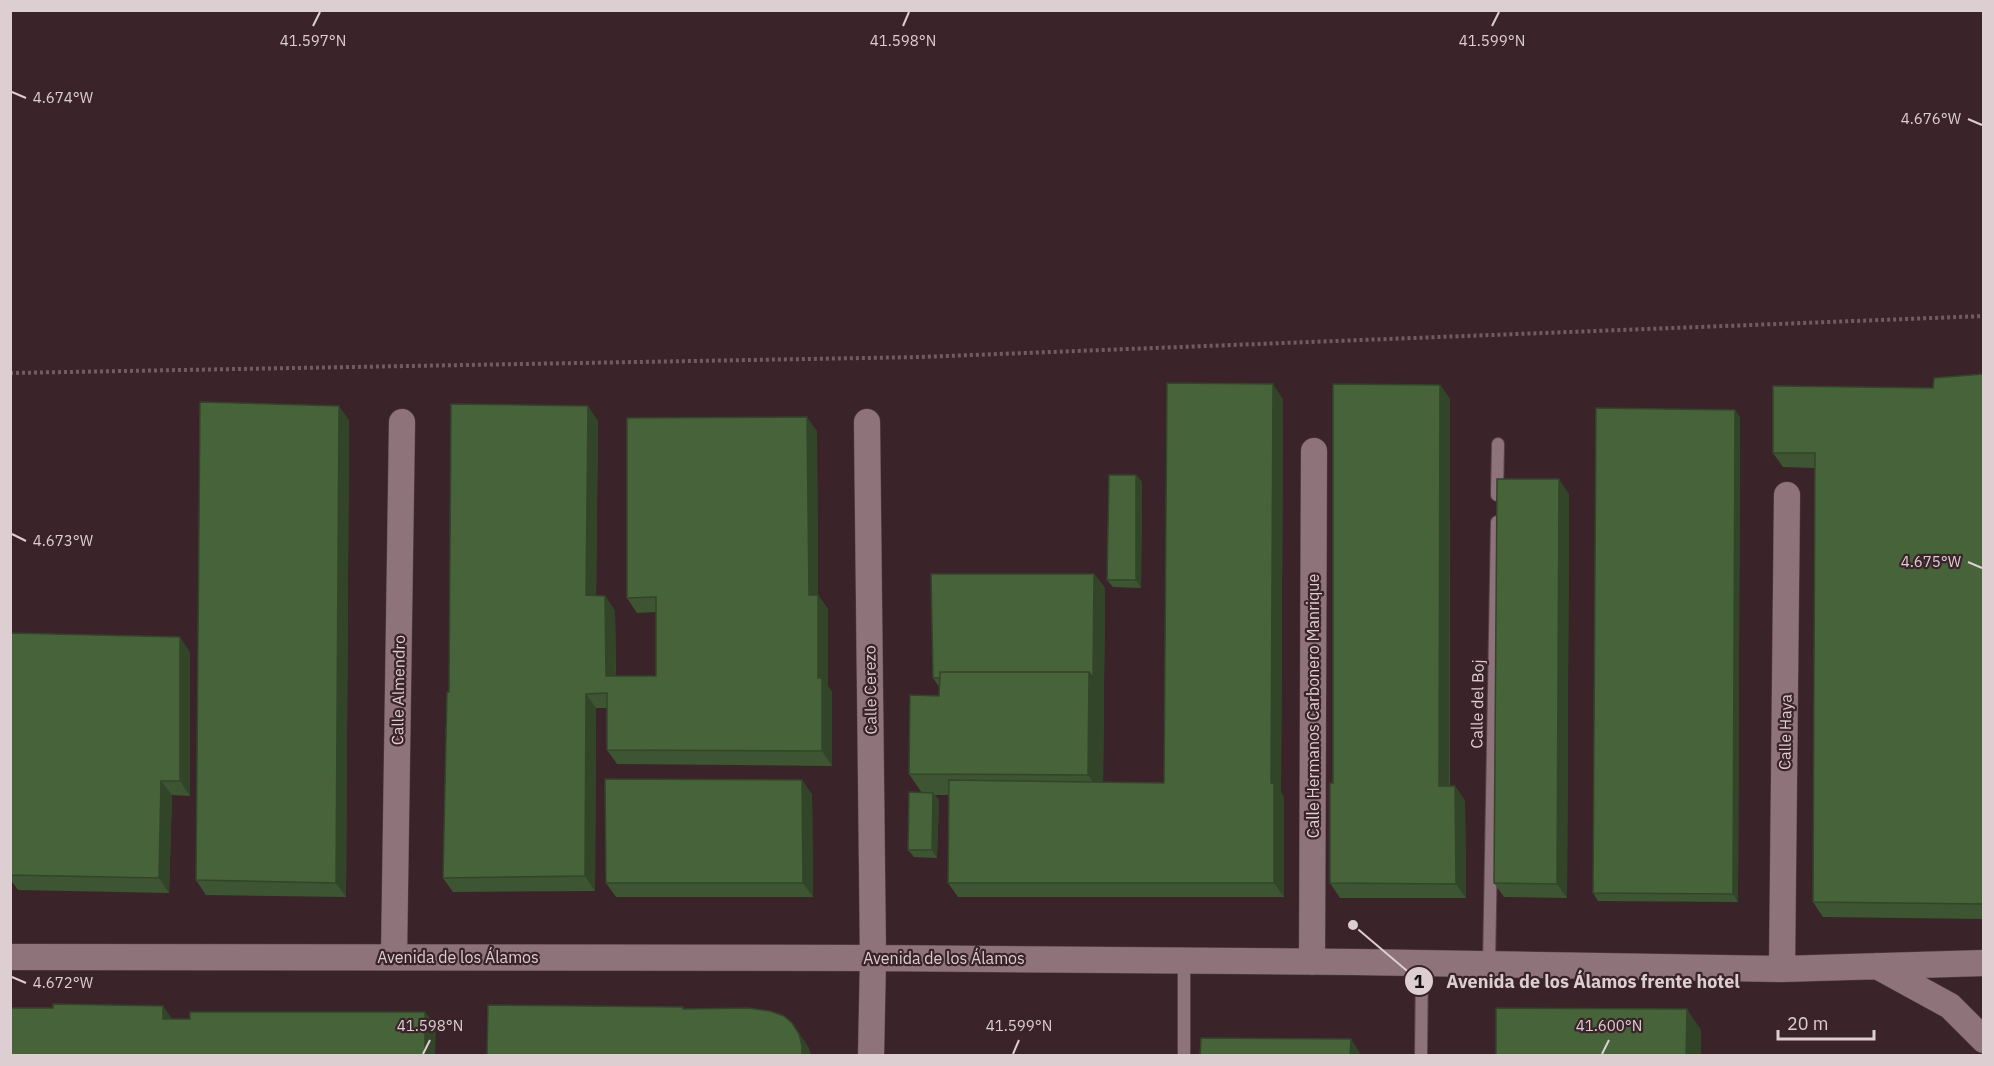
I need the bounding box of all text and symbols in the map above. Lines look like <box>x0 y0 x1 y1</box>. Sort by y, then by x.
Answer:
text: 41.597°N <box>280 31 346 50</box>
text: 41.598°N <box>870 31 936 50</box>
text: 41.599°N <box>1459 31 1525 50</box>
text: 4.674°W <box>33 88 94 107</box>
text: 4.676°W <box>1901 109 1962 128</box>
text: 4.673°W <box>33 531 94 550</box>
text: 4.675°W <box>1901 552 1962 571</box>
street label: Calle Hermanos Carbonero Manrique <box>1303 574 1323 838</box>
street label: Calle Almendro <box>387 635 409 745</box>
street label: Calle Cerezo <box>859 645 881 735</box>
street label: Calle del Boj <box>1466 659 1488 749</box>
street label: Calle Haya <box>1774 694 1796 770</box>
street label: Avenida de los Álamos <box>377 946 539 967</box>
street label: Avenida de los Álamos <box>863 947 1025 968</box>
callout: Avenida de los Álamos frente hotel <box>1404 963 1752 999</box>
text: Avenida de los Álamos frente hotel <box>1446 969 1740 993</box>
text: 1 <box>1414 970 1425 993</box>
text: 4.672°W <box>33 973 94 992</box>
scale bar <box>1778 1003 1874 1041</box>
text: 20 m <box>1787 1012 1829 1035</box>
text: 41.598°N <box>397 1016 463 1035</box>
text: 41.599°N <box>986 1016 1052 1035</box>
text: 41.600°N <box>1576 1016 1642 1035</box>

